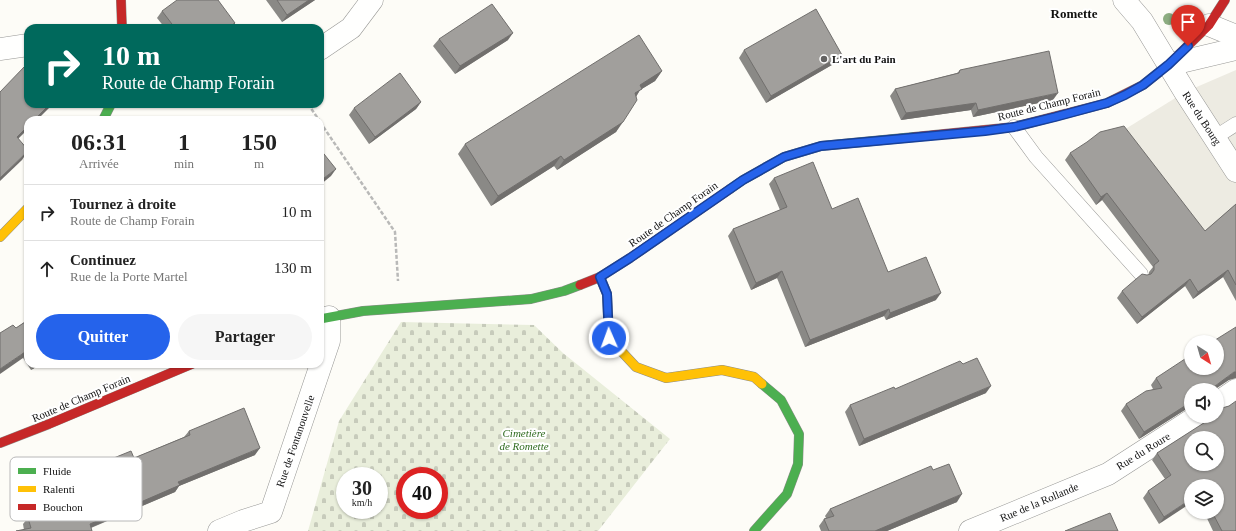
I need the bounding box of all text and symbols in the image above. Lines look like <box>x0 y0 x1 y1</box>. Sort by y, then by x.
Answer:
pin <box>1171 5 1205 46</box>
district label: Romette <box>1051 6 1098 21</box>
icon: arrive <box>1177 11 1199 33</box>
icon: right <box>36 40 88 92</box>
text: 10 m <box>102 40 160 71</box>
place label: L'art du Pain <box>832 53 896 65</box>
marker: L'art du Pain <box>819 54 829 64</box>
text: Route de Champ Forain <box>102 73 274 93</box>
street label: Route de Champ Forain <box>996 85 1102 123</box>
street label: Rue du Bourg <box>1180 89 1224 147</box>
text: 06:31 <box>71 129 127 155</box>
text: 1 <box>178 129 190 155</box>
text: 150 <box>241 129 277 155</box>
text: Arrivée <box>79 156 119 171</box>
text: min <box>174 156 194 171</box>
text: m <box>254 156 264 171</box>
street label: Route de Champ Forain <box>626 179 720 249</box>
text: Tournez à droite <box>70 196 176 212</box>
icon: right <box>36 202 58 224</box>
text: 10 m <box>282 204 312 220</box>
text: Route de Champ Forain <box>70 213 195 228</box>
text: Continuez <box>70 252 136 268</box>
icon: ahead <box>36 258 58 280</box>
text: 130 m <box>274 260 312 276</box>
text: Rue de la Porte Martel <box>70 269 188 284</box>
button: Quitter <box>36 314 170 360</box>
button: Partager <box>178 314 312 360</box>
position arrow <box>588 317 630 359</box>
north arrow <box>1184 335 1224 375</box>
map controls <box>1184 335 1224 519</box>
street label: Route de Champ Forain <box>30 372 132 424</box>
button: sound <box>1184 383 1224 423</box>
street label: Rue de Fontanouvelle <box>274 393 316 489</box>
park label: Cimetière de Romette <box>499 427 549 452</box>
street label: Rue du Roure <box>1114 430 1172 472</box>
button: search <box>1184 431 1224 471</box>
legend <box>10 457 142 521</box>
text: Fluide <box>43 465 71 477</box>
speed limit sign: 40 <box>396 467 448 519</box>
text: 30 <box>352 477 372 499</box>
button: layers <box>1184 479 1224 519</box>
street label: Rue de la Rollande <box>998 480 1080 524</box>
text: Ralenti <box>43 483 75 495</box>
text: km/h <box>352 497 372 508</box>
text: Bouchon <box>43 501 83 513</box>

